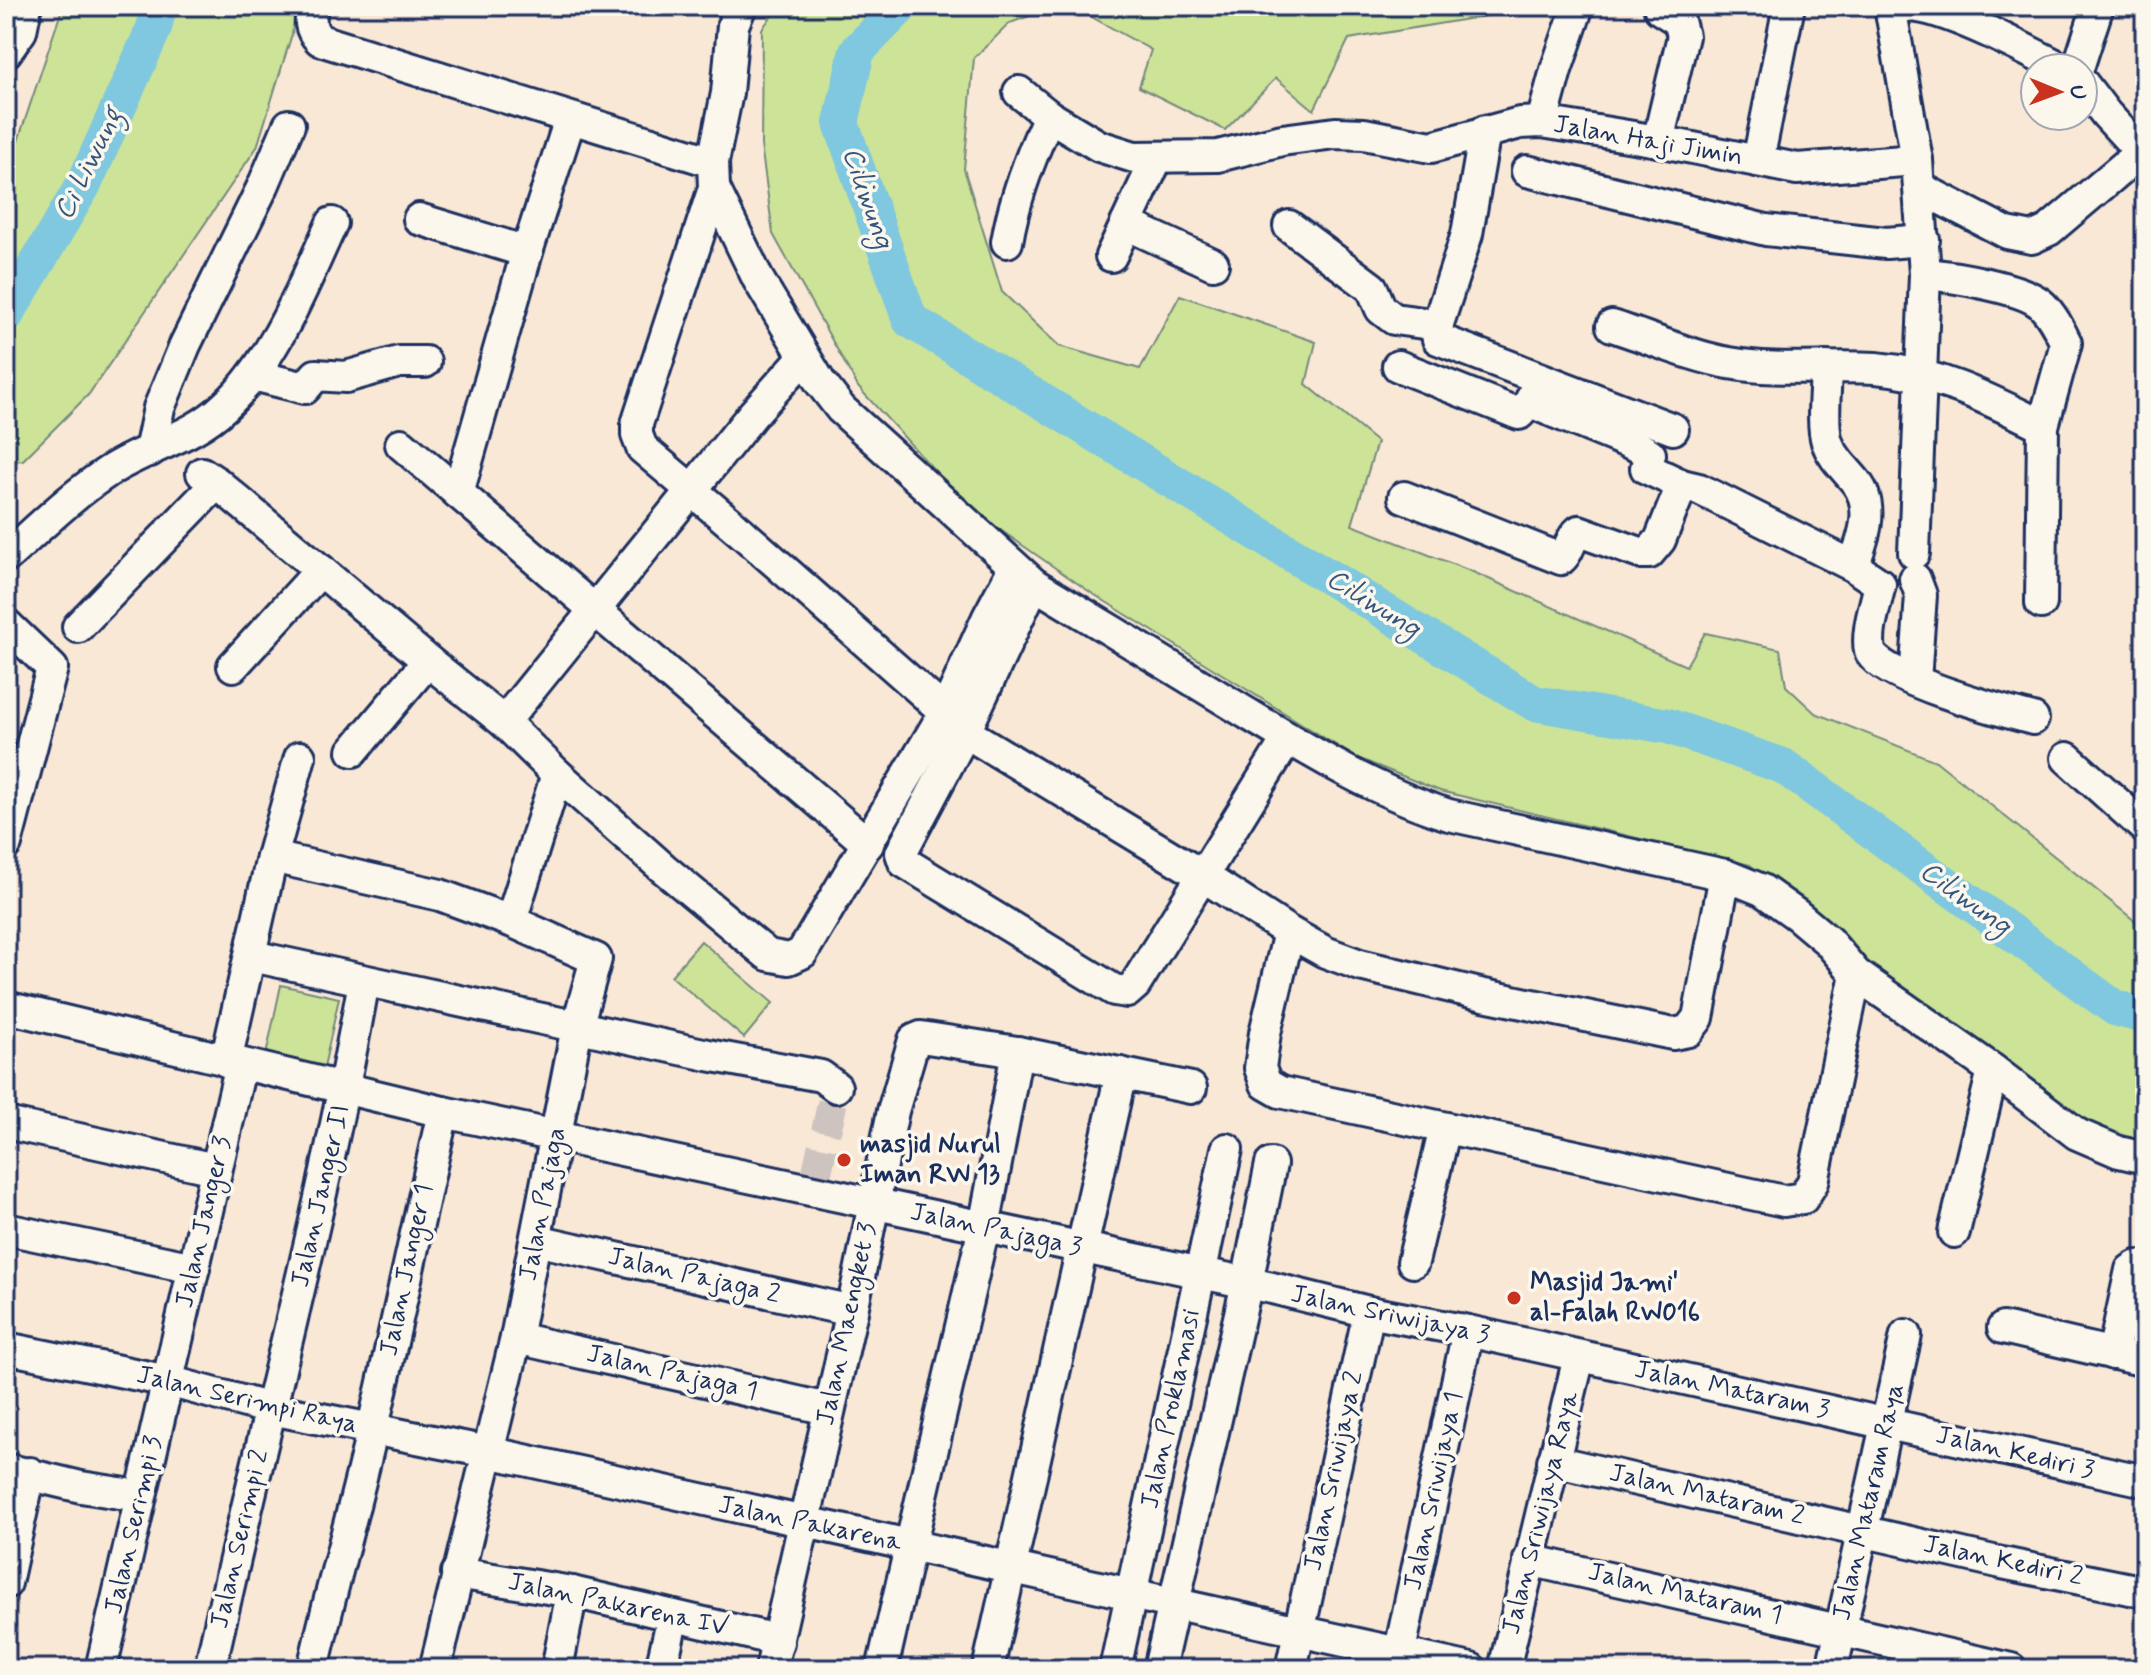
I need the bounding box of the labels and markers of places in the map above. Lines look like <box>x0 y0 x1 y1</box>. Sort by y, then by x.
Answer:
place label: masjid Nurul Iman RW 13 <box>860 1128 1001 1192</box>
marker: masjid Nurul Iman RW 13 <box>835 1151 853 1169</box>
place label: Masjid Jami' al-Falah RW016 <box>1530 1266 1700 1330</box>
marker: Masjid Jami' al-Falah RW016 <box>1505 1289 1523 1307</box>

